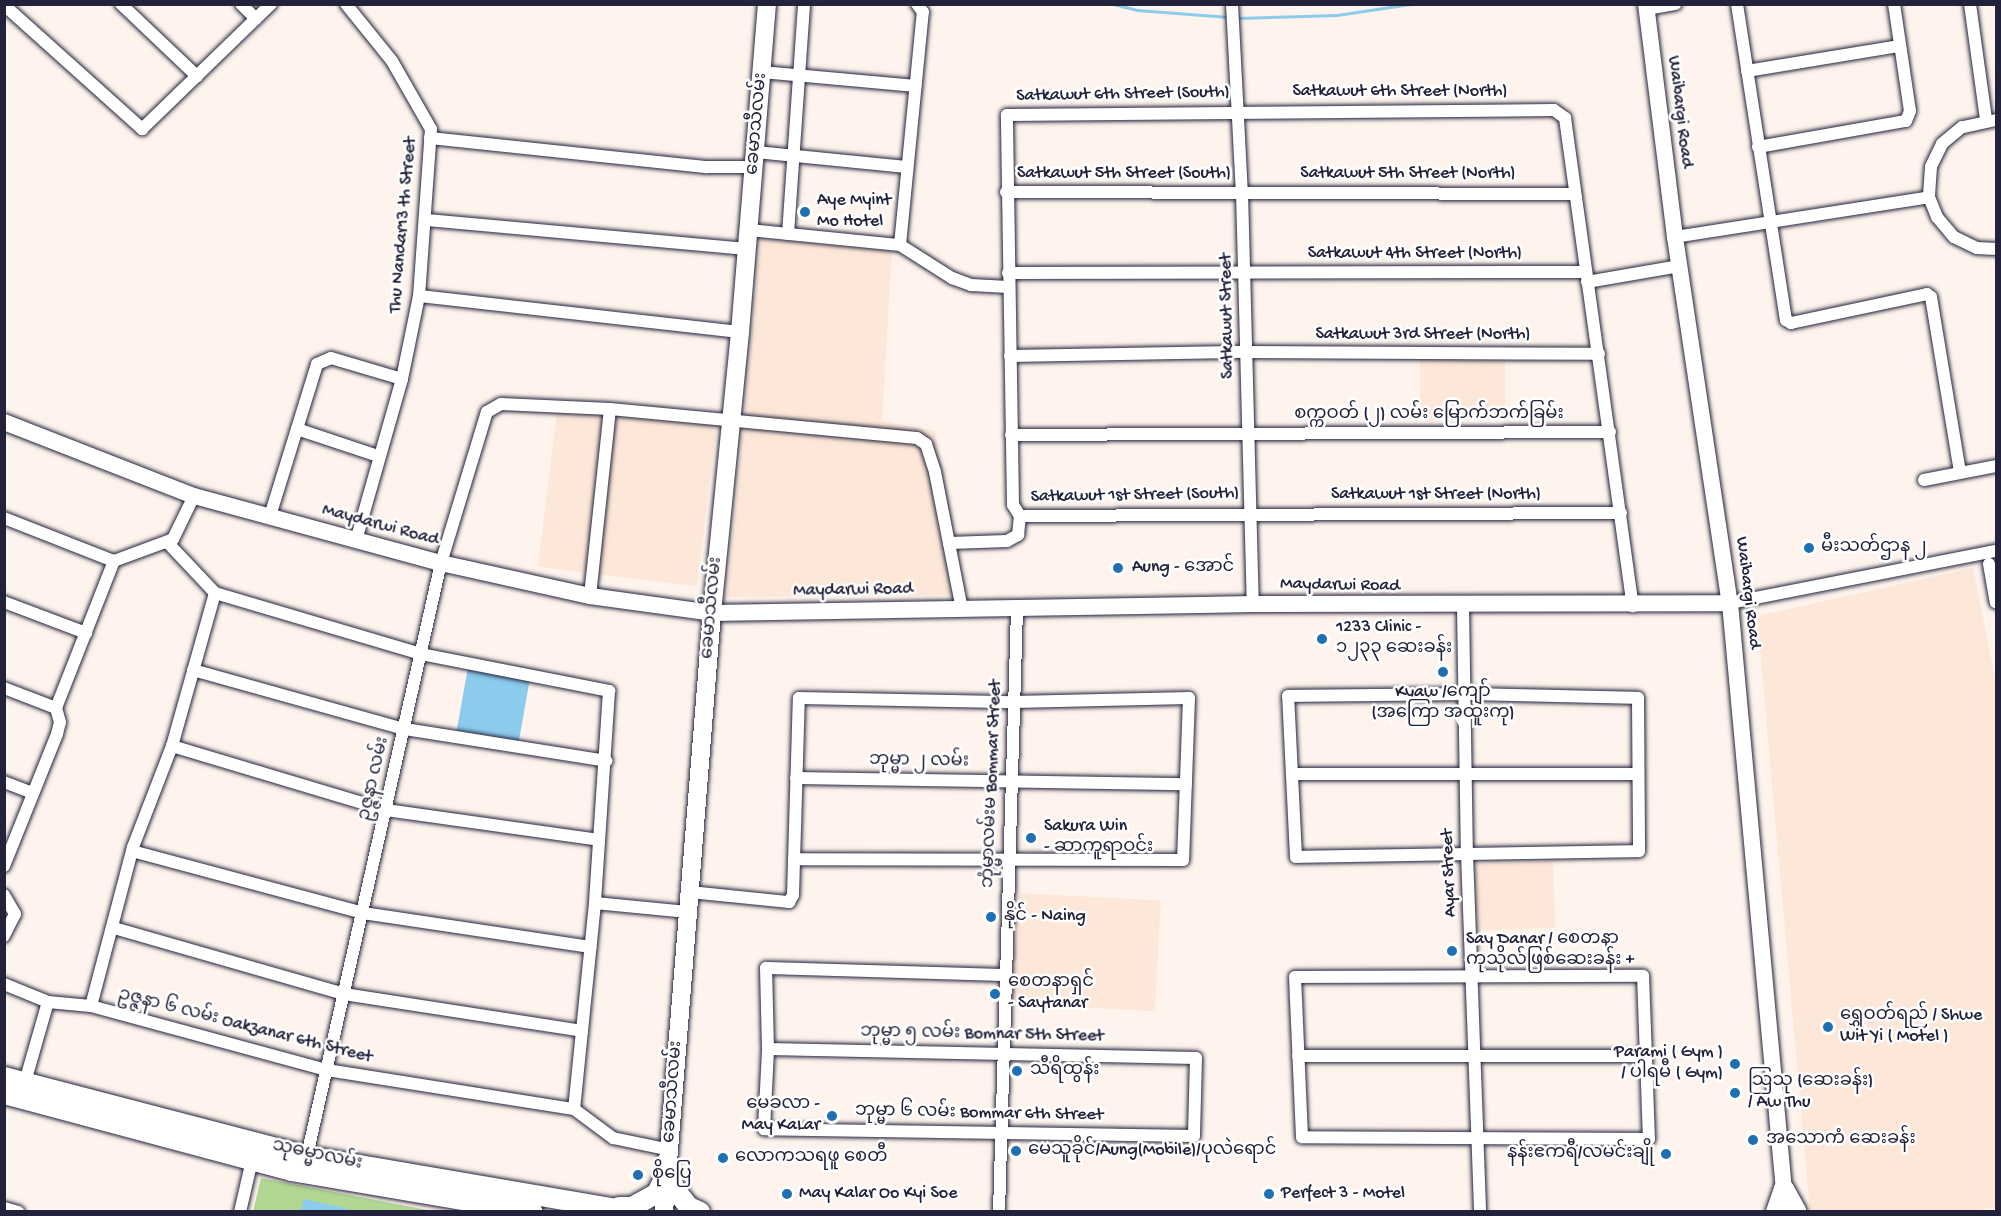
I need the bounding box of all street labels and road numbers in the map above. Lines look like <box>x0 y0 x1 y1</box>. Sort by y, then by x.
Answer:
street label: Waibargi Road <box>1661 55 1697 169</box>
street label: ခေမာသီလမ်း <box>743 72 773 176</box>
street label: Satkawut 6th Street (North) <box>1292 81 1508 103</box>
street label: Satkawut 6th Street (South) <box>1016 82 1230 108</box>
street label: Thu Nandar13 th Street <box>386 136 422 314</box>
street label: Satkawut 5th Street (South) <box>1017 163 1231 185</box>
street label: Satkawut 5th Street (North) <box>1300 163 1516 185</box>
street label: Satkawut 4th Street (North) <box>1308 243 1522 265</box>
street label: Satkawut Street <box>1216 253 1240 379</box>
street label: Satkawut 3rd Street (North) <box>1315 324 1531 346</box>
street label: စက္ကဝတ် (၂) လမ်း မြောက်ဘက်ခြမ်း <box>1294 404 1564 426</box>
street label: Satkawut 1st Street (South) <box>1030 483 1240 509</box>
street label: Satkawut 1st Street (North) <box>1331 484 1541 506</box>
street label: Maydarwi Road <box>319 500 441 552</box>
street label: Waibargi Road <box>1729 536 1765 650</box>
street label: ခေမာသီလမ်း <box>698 556 728 660</box>
street label: Maydarwi Road <box>1280 574 1400 598</box>
street label: Maydarwi Road <box>793 579 913 603</box>
street label: ဘုံမ္မာလမ်းမ Bommar Street <box>979 679 1007 889</box>
street label: ဥဇ္ဇနာ လမ်း <box>355 735 395 823</box>
street label: ဘုမ္မာ ၂ လမ်း <box>869 750 969 774</box>
street label: Ayar Street <box>1438 829 1462 917</box>
street label: ဥဇ္ဇနာ ၆ လမ်း Oakzanar 6th Street <box>116 985 374 1069</box>
street label: ဘုမ္မာ ၅ လမ်း Bomnar 5th Street <box>860 1022 1104 1048</box>
street label: ခေမာသီလမ်း <box>660 1040 688 1144</box>
street label: ဘုမ္မာ ၆ လမ်း Bommar 6th Street <box>855 1101 1103 1127</box>
street label: သုဓမ္မာလမ်း <box>270 1136 364 1176</box>

